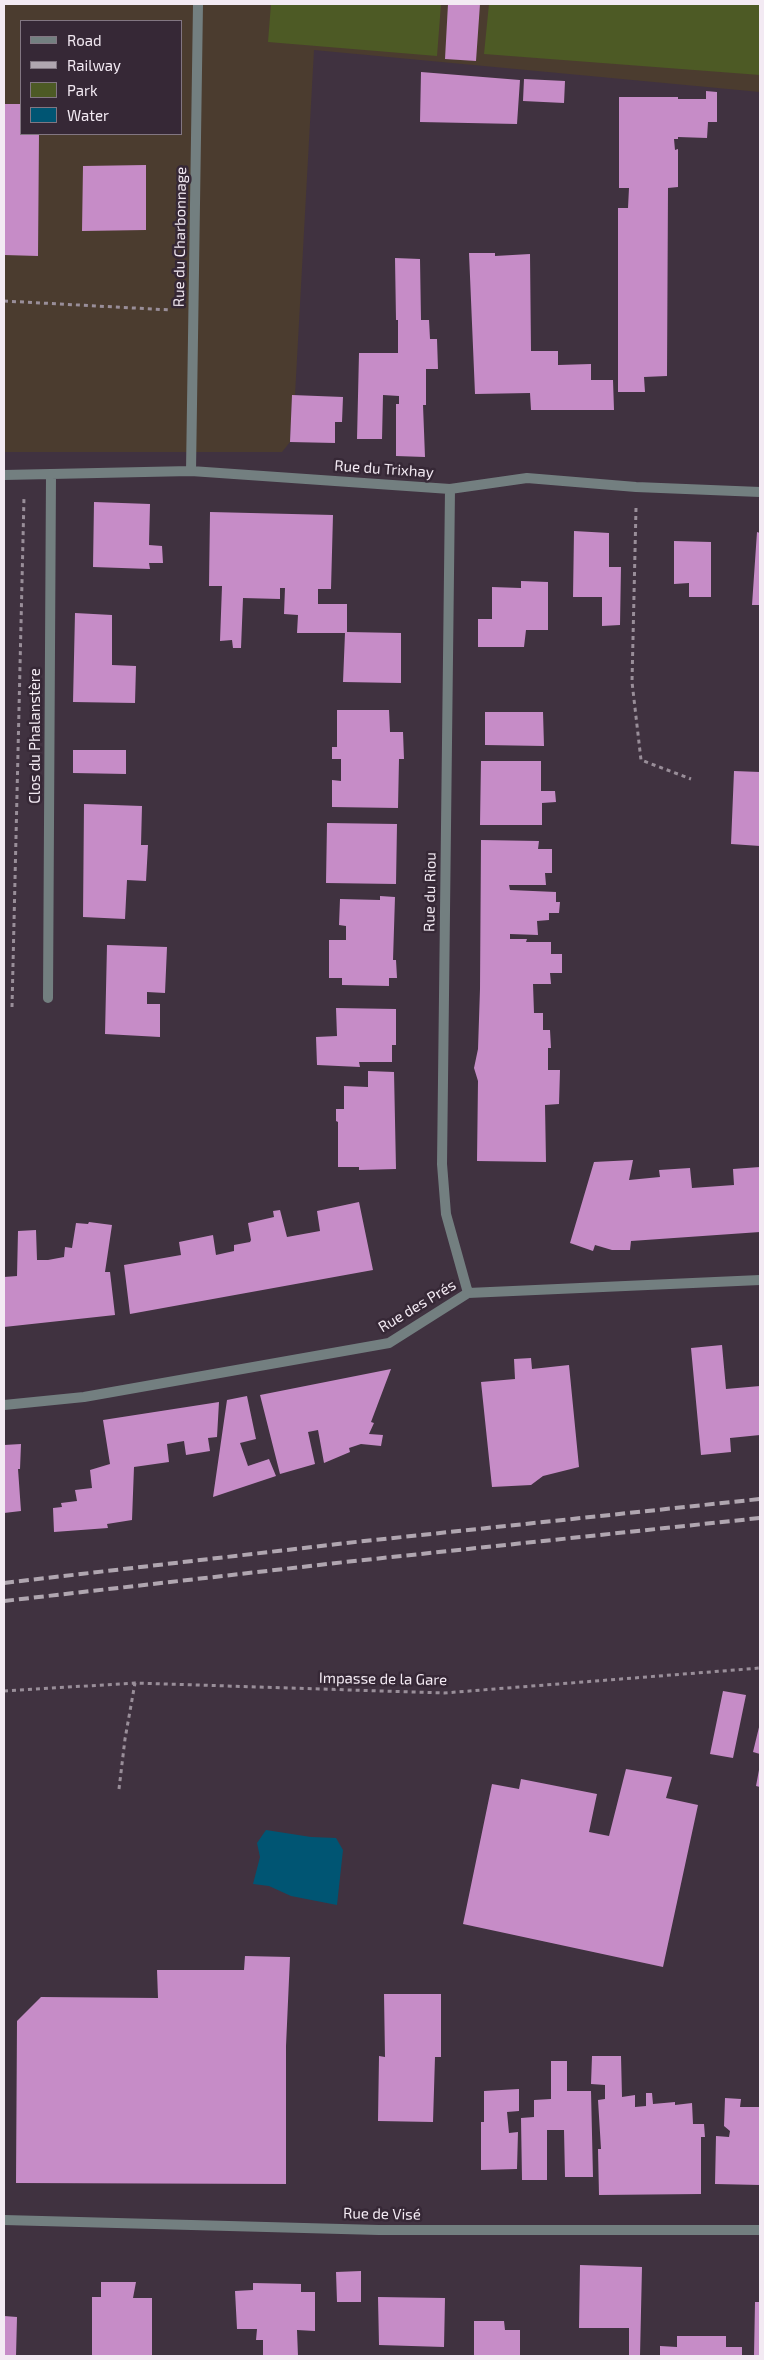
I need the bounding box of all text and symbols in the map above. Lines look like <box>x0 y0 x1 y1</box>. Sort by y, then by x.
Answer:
legend <box>20 20 182 135</box>
text: Road <box>67 31 102 49</box>
text: Railway <box>67 56 121 74</box>
text: Park <box>67 81 98 99</box>
text: Water <box>67 106 109 124</box>
street label: Rue du Charbonnage <box>170 167 190 307</box>
street label: Rue du Trixhay <box>334 457 434 481</box>
street label: Clos du Phalanstère <box>26 668 44 804</box>
street label: Rue du Riou <box>420 852 440 932</box>
street label: Rue des Prés <box>375 1276 459 1336</box>
street label: Impasse de la Gare <box>319 1669 447 1689</box>
street label: Rue de Visé <box>343 2204 421 2224</box>

